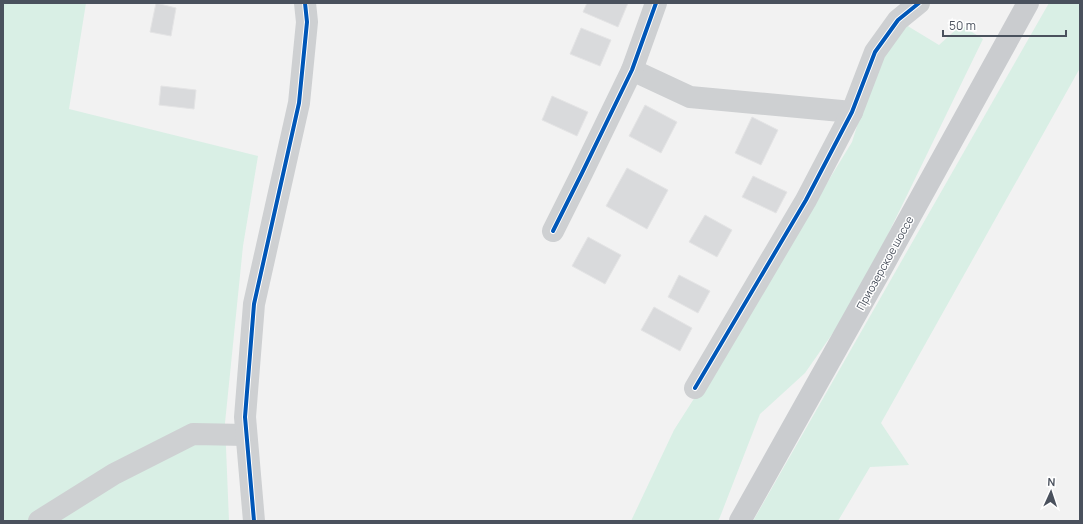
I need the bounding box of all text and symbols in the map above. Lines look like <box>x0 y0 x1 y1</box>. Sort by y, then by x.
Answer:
scale bar <box>943 12 1066 38</box>
text: 50 m <box>949 17 976 34</box>
street label: Приозерское шоссе <box>853 213 917 312</box>
north arrow <box>1031 472 1071 512</box>
text: N <box>1047 474 1056 489</box>

